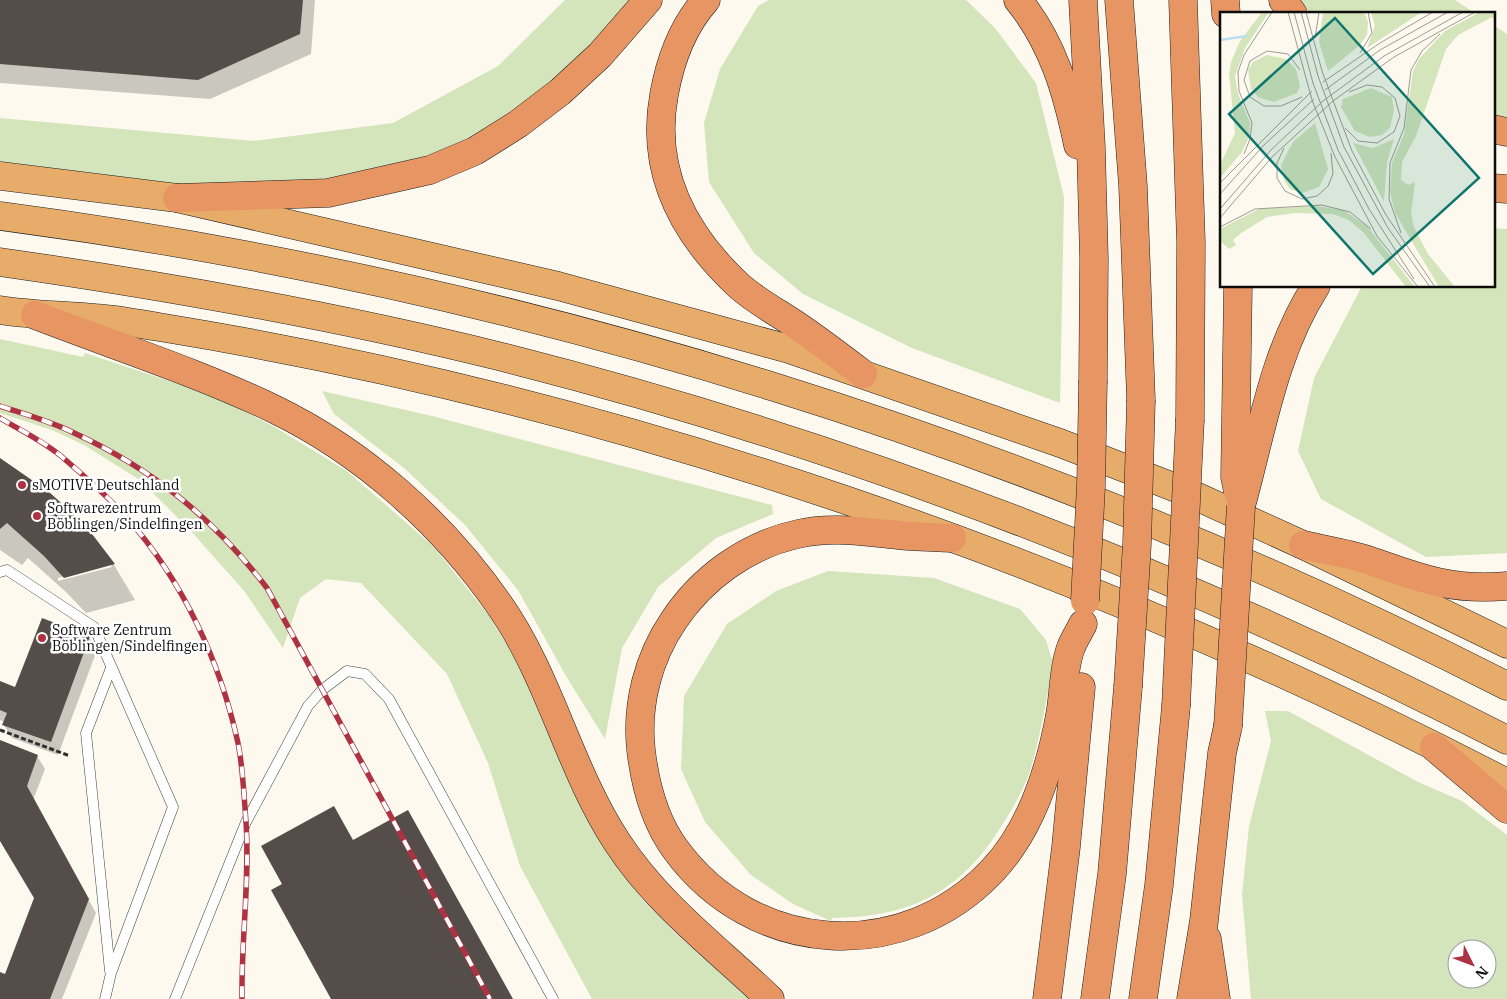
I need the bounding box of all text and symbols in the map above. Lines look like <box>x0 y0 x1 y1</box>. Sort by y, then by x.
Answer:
inset map <box>1220 12 1494 288</box>
place label: sMOTIVE Deutschland <box>32 476 180 494</box>
marker: sMOTIVE Deutschland <box>16 479 28 491</box>
place label: Softwarezentrum Böblingen/Sindelfingen <box>47 499 203 533</box>
marker: Softwarezentrum Böblingen/Sindelfingen <box>31 510 43 522</box>
place label: Software Zentrum Böblingen/Sindelfingen <box>52 621 208 655</box>
marker: Software Zentrum Böblingen/Sindelfingen <box>36 632 48 644</box>
north arrow <box>1447 939 1497 989</box>
text: N <box>1471 963 1492 983</box>

